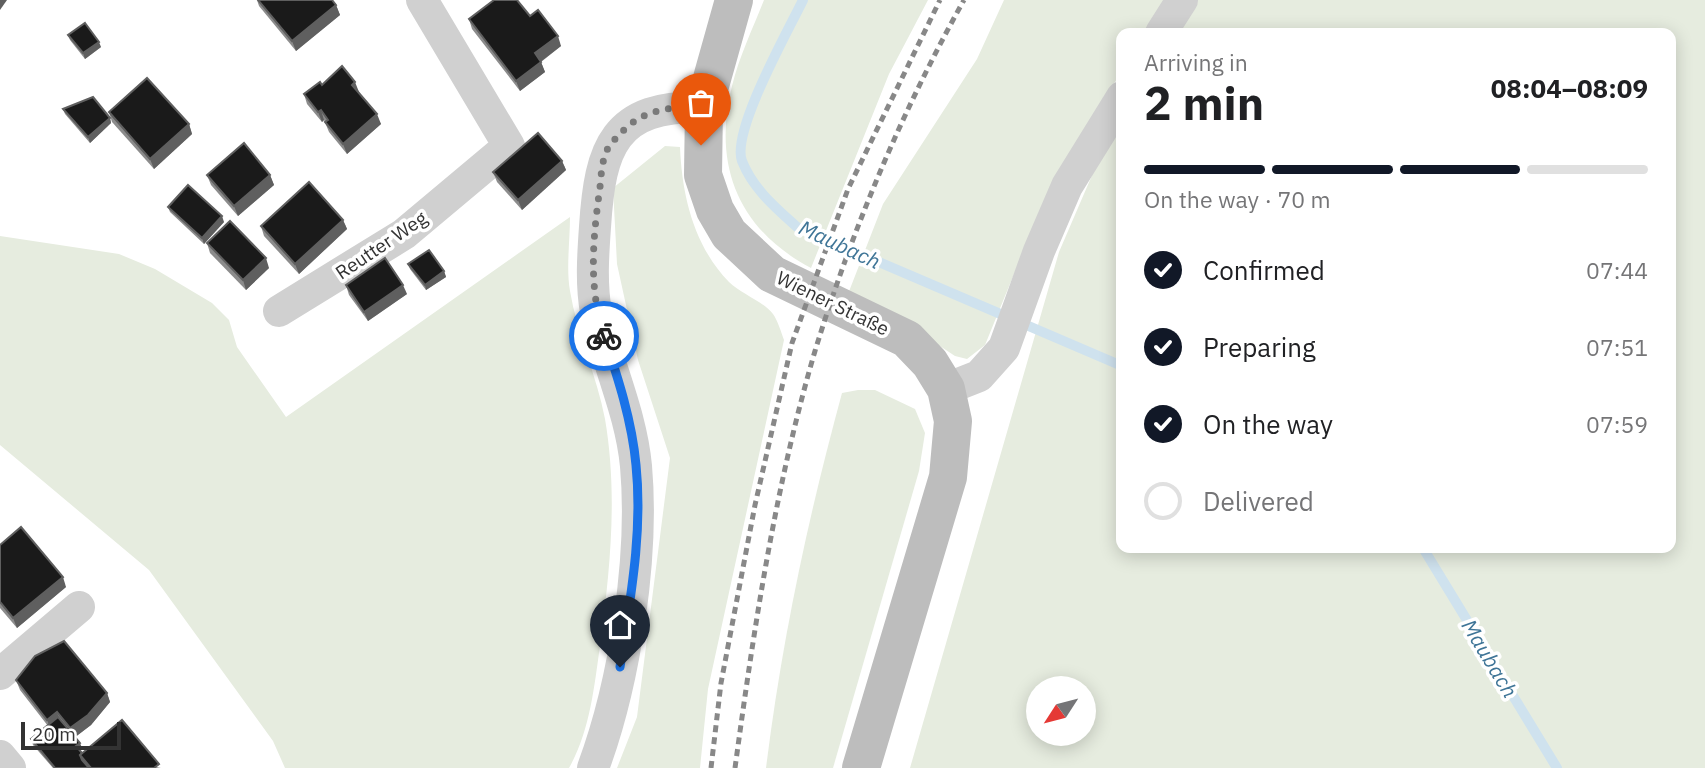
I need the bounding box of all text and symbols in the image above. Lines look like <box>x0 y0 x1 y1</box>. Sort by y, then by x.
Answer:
text: Arriving in <box>1144 47 1248 77</box>
text: 08:04–08:09 <box>1491 71 1648 105</box>
pin <box>671 73 731 145</box>
text: 2 min <box>1144 73 1264 133</box>
icon: bag <box>682 84 720 122</box>
text: On the way · 70 m <box>1144 184 1331 214</box>
street label: Reutter Weg <box>331 206 431 284</box>
water label: Maubach <box>795 213 885 275</box>
icon: check <box>1144 251 1182 289</box>
text: Confirmed <box>1203 253 1325 287</box>
text: 07:44 <box>1586 255 1648 285</box>
street label: Wiener Straße <box>773 265 893 341</box>
courier <box>569 301 639 371</box>
icon: bike <box>585 317 623 355</box>
icon: check <box>1144 328 1182 366</box>
text: Preparing <box>1203 330 1316 364</box>
text: 07:51 <box>1586 332 1648 362</box>
icon: check <box>1144 405 1182 443</box>
text: On the way <box>1203 407 1333 441</box>
text: 07:59 <box>1586 409 1648 439</box>
text: Delivered <box>1203 484 1314 518</box>
pin <box>590 595 650 667</box>
icon: home <box>601 606 639 644</box>
water label: Maubach <box>1456 614 1524 702</box>
north arrow <box>1026 676 1096 746</box>
map controls <box>1026 676 1096 746</box>
scale bar <box>21 719 121 751</box>
text: 20 m <box>32 722 76 746</box>

